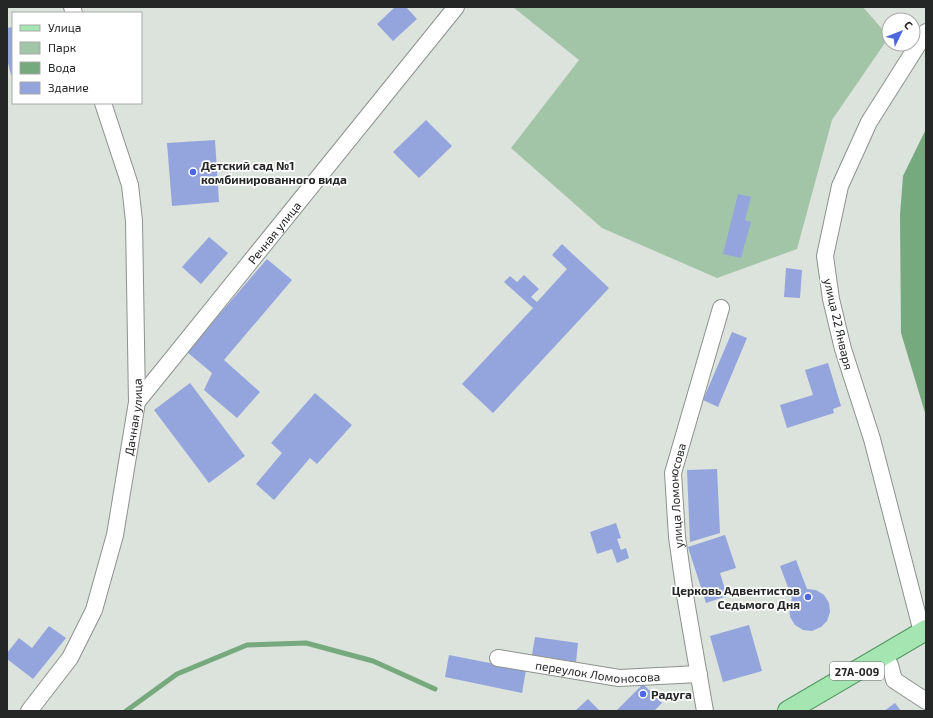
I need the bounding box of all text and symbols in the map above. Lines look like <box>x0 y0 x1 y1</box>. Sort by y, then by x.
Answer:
legend <box>12 12 142 104</box>
north arrow <box>881 12 921 52</box>
text: С <box>902 18 916 32</box>
text: Улица <box>48 20 81 34</box>
text: Парк <box>48 40 77 54</box>
text: Вода <box>48 60 76 74</box>
text: Здание <box>48 80 89 94</box>
place label: Детский сад №1 комбинированного вида <box>201 158 347 186</box>
marker: Детский сад №1 комбинированного вида <box>188 167 198 177</box>
street label: Речная улица <box>245 198 303 266</box>
street label: улица 22 Января <box>821 277 856 371</box>
street label: Дачная улица <box>121 378 144 457</box>
street label: улица Ломоносова <box>666 441 688 549</box>
place label: Церковь Адвентистов Седьмого Дня <box>672 583 800 611</box>
marker: Церковь Адвентистов Седьмого Дня <box>803 592 813 602</box>
street label: переулок Ломоносова <box>534 657 661 685</box>
road number: 27А-009 <box>830 662 884 680</box>
place label: Радуга <box>651 687 692 701</box>
marker: Радуга <box>638 689 648 699</box>

